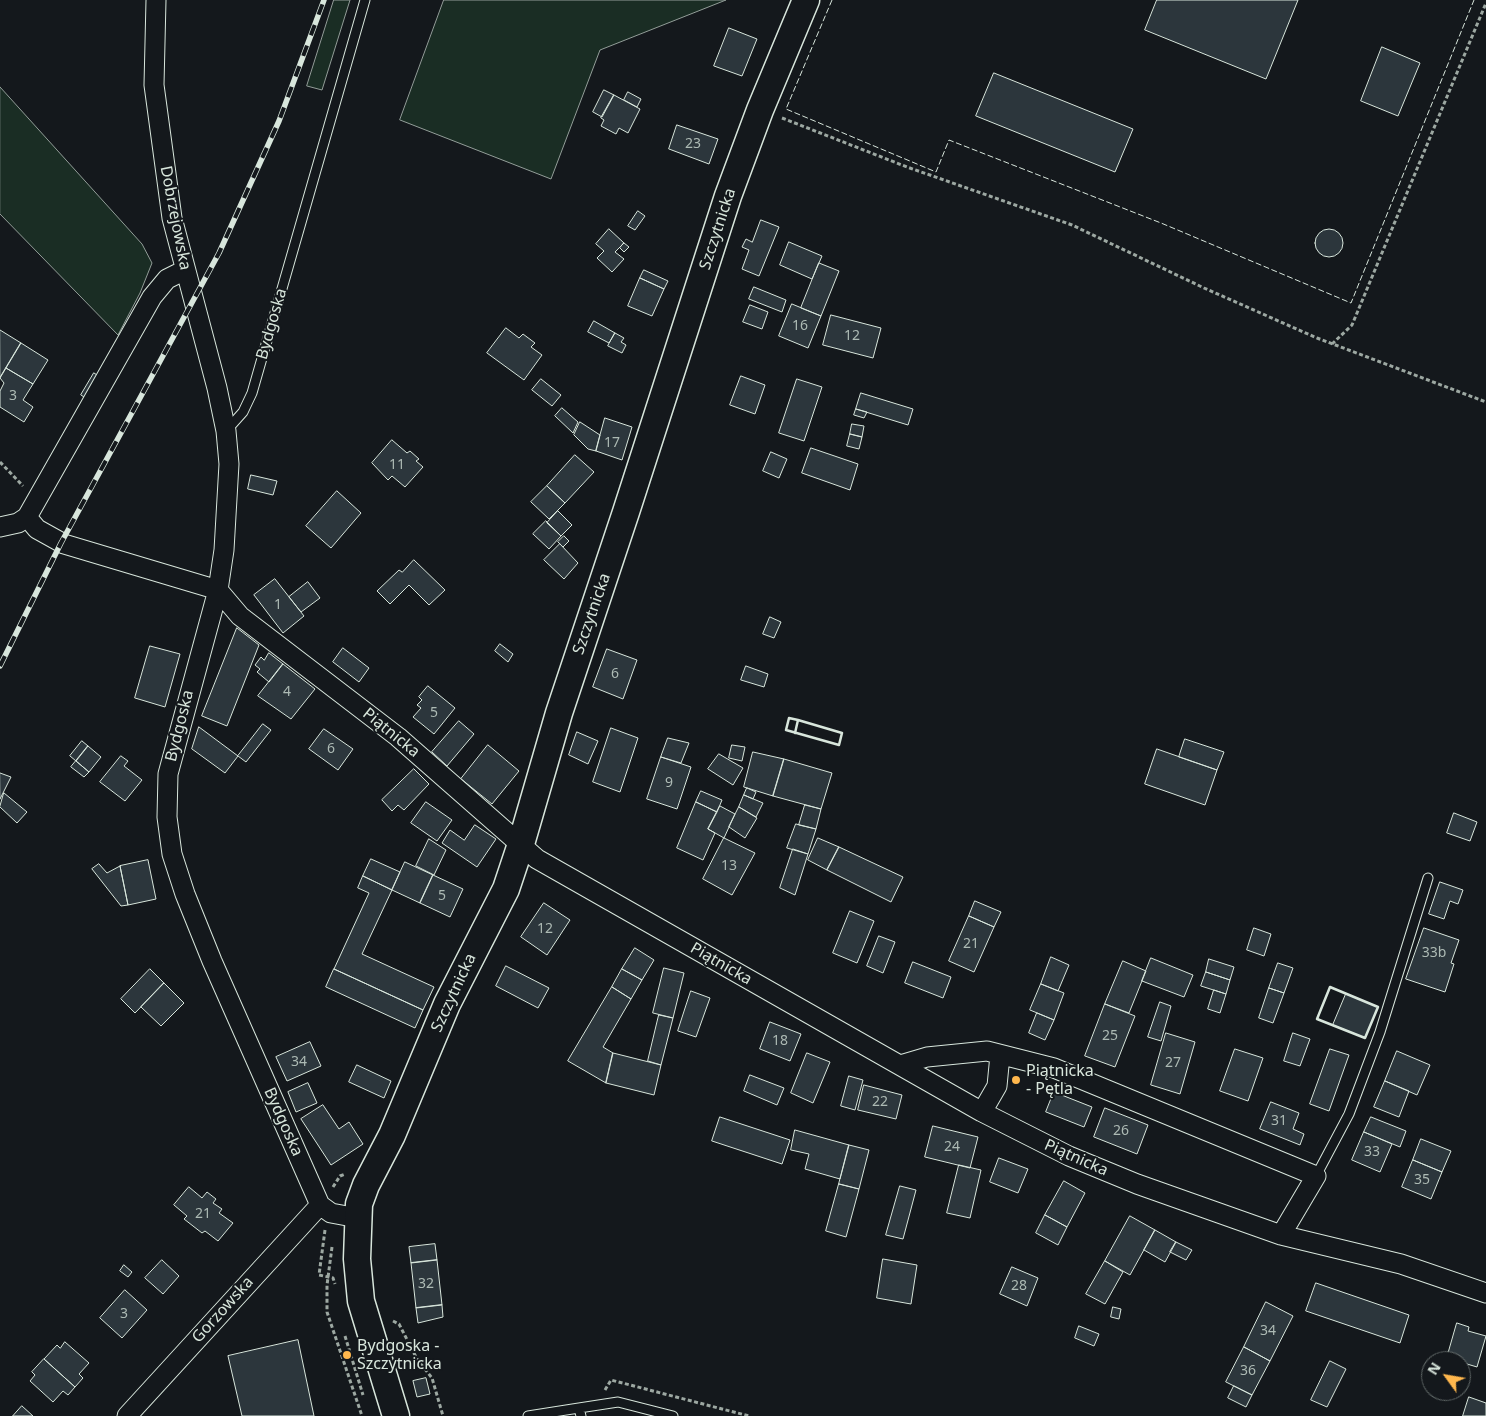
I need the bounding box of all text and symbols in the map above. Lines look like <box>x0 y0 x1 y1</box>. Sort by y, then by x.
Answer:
house number: 23 <box>685 136 701 152</box>
street label: Dobrzejowska <box>156 164 194 272</box>
street label: Szczytnicka <box>696 186 740 272</box>
street label: Bydgoska <box>253 286 291 362</box>
house number: 16 <box>792 318 808 334</box>
house number: 12 <box>844 328 860 344</box>
house number: 3 <box>9 388 17 404</box>
house number: 17 <box>604 435 620 451</box>
house number: 11 <box>389 457 405 473</box>
street label: Szczytnicka <box>569 571 615 657</box>
house number: 1 <box>274 597 282 613</box>
house number: 6 <box>611 666 619 682</box>
house number: 4 <box>283 684 291 700</box>
street label: Bydgoska <box>162 688 198 764</box>
street label: Piątnicka <box>359 704 423 762</box>
house number: 5 <box>430 705 438 721</box>
house number: 6 <box>327 741 335 757</box>
house number: 9 <box>665 775 673 791</box>
house number: 13 <box>721 858 737 874</box>
house number: 5 <box>438 888 446 904</box>
house number: 12 <box>537 921 553 937</box>
house number: 21 <box>963 936 979 952</box>
street label: Piątnicka <box>687 939 755 989</box>
house number: 33b <box>1422 945 1446 961</box>
street label: Szczytnicka <box>427 951 481 1035</box>
house number: 25 <box>1102 1028 1118 1044</box>
house number: 18 <box>772 1033 788 1049</box>
house number: 34 <box>291 1054 307 1070</box>
house number: 27 <box>1165 1055 1181 1071</box>
place label: Piątnicka - Pętla <box>1026 1061 1094 1099</box>
marker: Piątnicka - Pętla <box>1010 1074 1022 1086</box>
street label: Bydgoska <box>259 1085 307 1159</box>
house number: 22 <box>872 1094 888 1110</box>
house number: 31 <box>1271 1113 1287 1129</box>
house number: 26 <box>1113 1123 1129 1139</box>
street label: Piątnicka <box>1041 1135 1111 1181</box>
house number: 24 <box>944 1139 960 1155</box>
house number: 33 <box>1364 1144 1380 1160</box>
house number: 35 <box>1414 1172 1430 1188</box>
house number: 21 <box>195 1206 211 1222</box>
street label: Gorzowska <box>188 1273 258 1347</box>
house number: 32 <box>418 1276 434 1292</box>
house number: 28 <box>1011 1278 1027 1294</box>
house number: 3 <box>120 1306 128 1322</box>
house number: 34 <box>1260 1323 1276 1339</box>
place label: Bydgoska - Szczytnicka <box>357 1336 442 1374</box>
marker: Bydgoska - Szczytnicka <box>341 1349 353 1361</box>
north arrow <box>1421 1351 1471 1401</box>
text: N <box>1423 1358 1445 1378</box>
house number: 36 <box>1240 1363 1256 1379</box>

